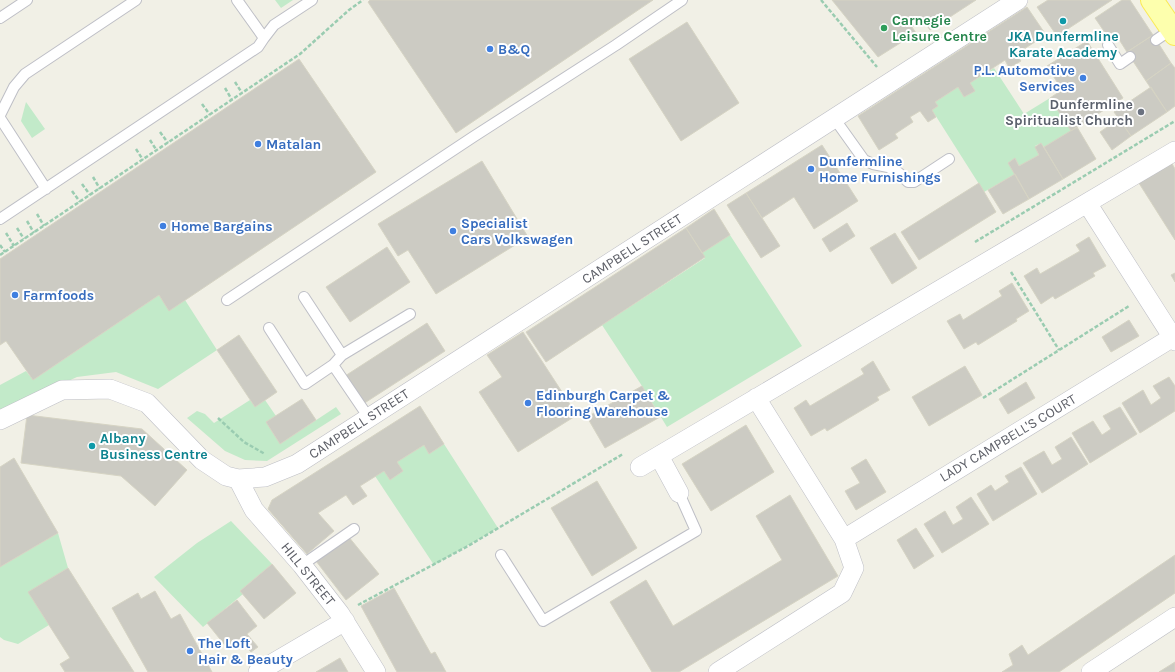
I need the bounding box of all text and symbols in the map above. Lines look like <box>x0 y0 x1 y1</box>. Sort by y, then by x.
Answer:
place label: Carnegie Leisure Centre <box>892 12 987 45</box>
marker: JKA Dunfermline Karate Academy <box>1058 16 1068 26</box>
marker: Carnegie Leisure Centre <box>879 23 889 33</box>
place label: JKA Dunfermline Karate Academy <box>1007 28 1119 61</box>
place label: B&Q <box>498 41 530 58</box>
marker: B&Q <box>485 44 495 54</box>
place label: P.L. Automotive Services <box>973 62 1075 95</box>
marker: P.L. Automotive Services <box>1078 73 1088 83</box>
place label: Dunfermline Spiritualist Church <box>1005 96 1133 129</box>
marker: Dunfermline Spiritualist Church <box>1136 107 1146 117</box>
place label: Matalan <box>266 136 321 153</box>
marker: Matalan <box>253 139 263 149</box>
place label: Dunfermline Home Furnishings <box>819 153 941 186</box>
marker: Dunfermline Home Furnishings <box>806 164 816 174</box>
street label: CAMPBELL STREET <box>579 210 685 288</box>
place label: Specialist Cars Volkswagen <box>461 215 573 248</box>
place label: Home Bargains <box>171 218 273 235</box>
marker: Home Bargains <box>158 221 168 231</box>
marker: Specialist Cars Volkswagen <box>448 226 458 236</box>
place label: Farmfoods <box>23 287 94 304</box>
marker: Farmfoods <box>10 290 20 300</box>
street label: CAMPBELL STREET <box>306 385 412 463</box>
place label: Edinburgh Carpet & Flooring Warehouse <box>536 387 670 420</box>
street label: LADY CAMPBELL'S COURT <box>937 390 1079 486</box>
marker: Edinburgh Carpet & Flooring Warehouse <box>523 398 533 408</box>
place label: Albany Business Centre <box>100 430 208 463</box>
marker: Albany Business Centre <box>87 441 97 451</box>
street label: HILL STREET <box>277 539 339 609</box>
place label: The Loft Hair & Beauty <box>198 635 293 668</box>
marker: The Loft Hair & Beauty <box>185 646 195 656</box>

